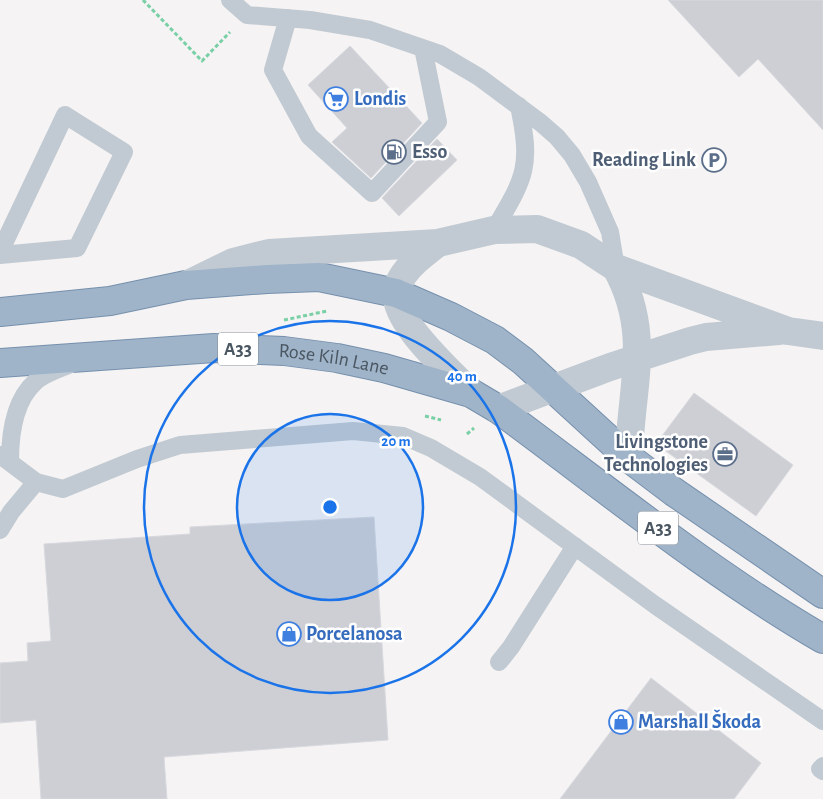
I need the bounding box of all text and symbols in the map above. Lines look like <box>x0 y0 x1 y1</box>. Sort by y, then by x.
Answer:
supermarket icon: Londis <box>323 86 349 112</box>
place label: Londis <box>354 89 407 109</box>
fuel station icon: Esso <box>381 139 407 165</box>
place label: Esso <box>412 142 448 162</box>
parking icon: Reading Link <box>701 147 727 173</box>
place label: Reading Link <box>592 150 696 170</box>
road number: A33 <box>218 332 258 366</box>
street label: Rose Kiln Lane <box>278 341 391 379</box>
text: 40 m <box>447 369 477 384</box>
place label: Livingstone Technologies <box>604 432 708 475</box>
text: 20 m <box>381 434 411 449</box>
office icon: Livingstone Technologies <box>712 441 738 467</box>
centre of rings <box>321 498 339 516</box>
road number: A33 <box>638 512 678 544</box>
shop icon: Porcelanosa <box>276 621 302 647</box>
place label: Porcelanosa <box>306 624 403 644</box>
shop icon: Marshall Škoda <box>608 709 634 735</box>
place label: Marshall Škoda <box>638 709 762 732</box>

